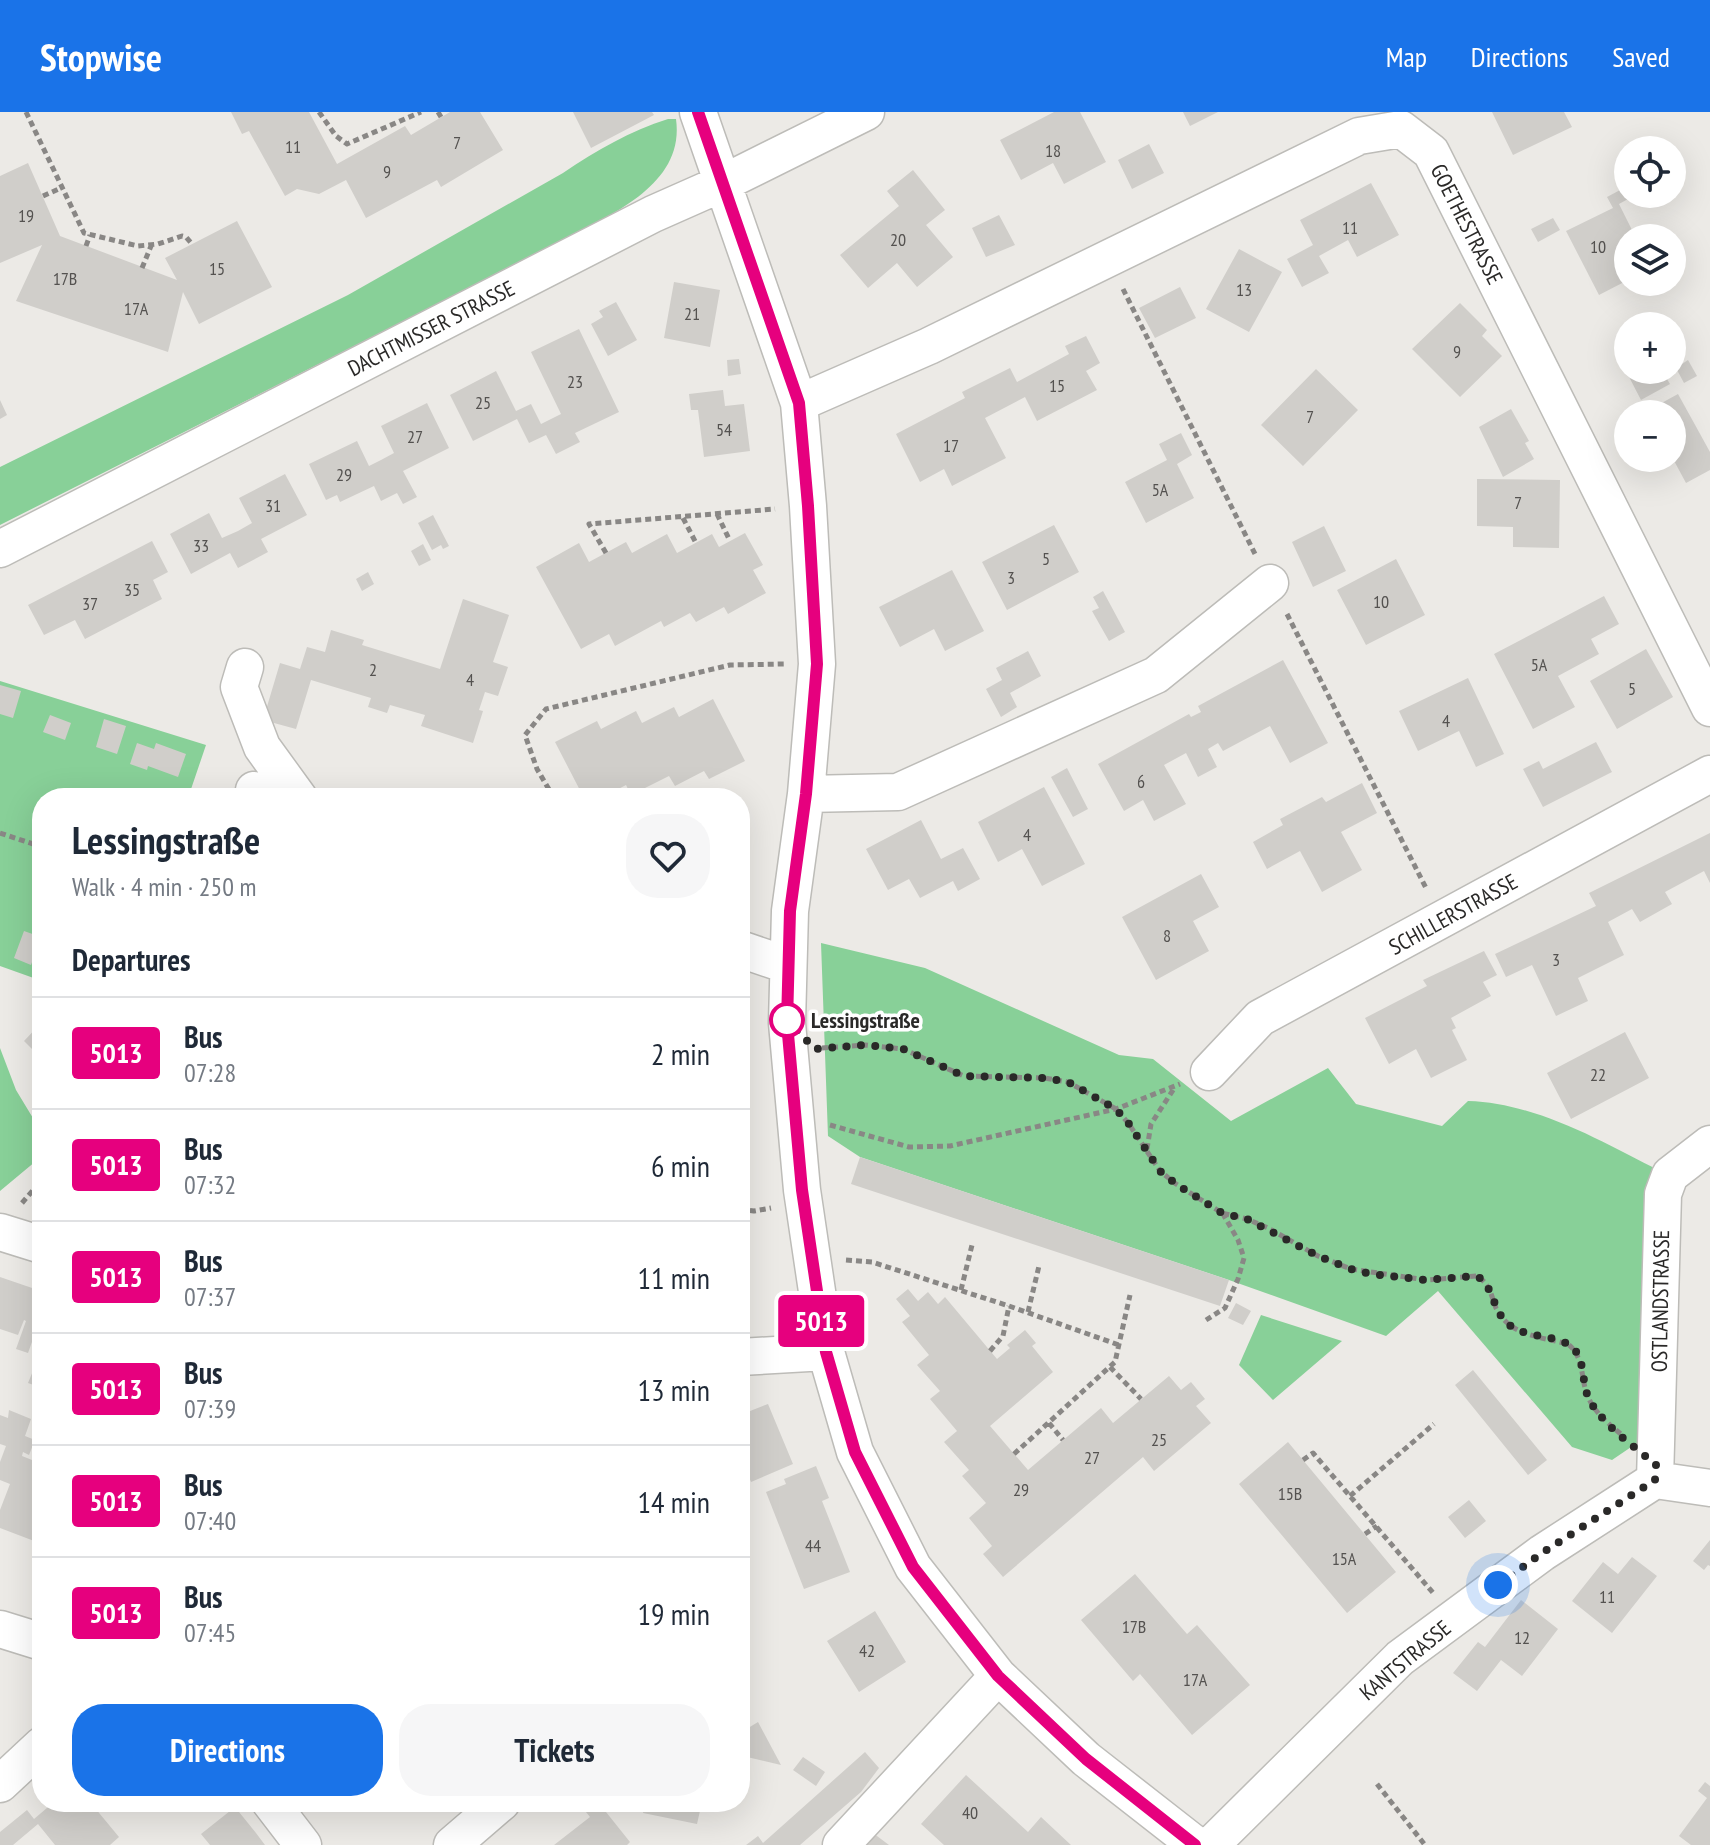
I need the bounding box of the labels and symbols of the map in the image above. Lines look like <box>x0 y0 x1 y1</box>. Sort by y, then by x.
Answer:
house number: 7 <box>453 131 461 154</box>
house number: 11 <box>285 135 301 158</box>
house number: 18 <box>1045 139 1061 162</box>
street label: GOETHESTRASSE <box>1425 159 1509 289</box>
house number: 9 <box>383 160 391 183</box>
house number: 19 <box>18 204 34 227</box>
house number: 11 <box>1342 216 1358 239</box>
house number: 20 <box>890 228 906 251</box>
house number: 10 <box>1590 235 1606 258</box>
house number: 15 <box>209 257 225 280</box>
house number: 17B <box>53 267 77 290</box>
street label: DACHTMISSER STRASSE <box>343 274 519 382</box>
house number: 13 <box>1236 278 1252 301</box>
house number: 17A <box>124 297 149 320</box>
house number: 21 <box>684 302 700 325</box>
house number: 9 <box>1453 340 1461 363</box>
house number: 23 <box>567 370 583 393</box>
house number: 15 <box>1049 374 1065 397</box>
house number: 25 <box>475 391 491 414</box>
house number: 7 <box>1306 405 1314 428</box>
house number: 54 <box>716 418 732 441</box>
house number: 27 <box>407 425 423 448</box>
house number: 17 <box>943 434 959 457</box>
house number: 29 <box>336 463 352 486</box>
house number: 5A <box>1152 478 1169 501</box>
house number: 7 <box>1514 491 1522 514</box>
house number: 31 <box>265 494 281 517</box>
house number: 33 <box>193 534 209 557</box>
house number: 5 <box>1042 547 1050 570</box>
house number: 3 <box>1007 566 1015 589</box>
house number: 35 <box>124 578 140 601</box>
house number: 10 <box>1373 590 1389 613</box>
house number: 37 <box>82 592 98 615</box>
house number: 5A <box>1531 653 1548 676</box>
house number: 2 <box>369 658 377 681</box>
house number: 4 <box>466 668 474 691</box>
house number: 5 <box>1628 677 1636 700</box>
house number: 4 <box>1442 709 1450 732</box>
house number: 6 <box>1137 770 1145 793</box>
house number: 4 <box>1023 823 1031 846</box>
street label: SCHILLERSTRASSE <box>1384 867 1522 961</box>
house number: 8 <box>1163 924 1171 947</box>
house number: 3 <box>1552 948 1560 971</box>
marker: Lessingstraße <box>770 1003 804 1037</box>
place label: Lessingstraße <box>811 1006 920 1034</box>
house number: 22 <box>1590 1063 1606 1086</box>
street label: OSTLANDSTRASSE <box>1645 1230 1675 1372</box>
line badge: 5013 <box>765 1295 877 1347</box>
house number: 25 <box>1151 1428 1167 1451</box>
house number: 27 <box>1084 1446 1100 1469</box>
house number: 29 <box>1013 1478 1029 1501</box>
house number: 15B <box>1278 1482 1302 1505</box>
house number: 44 <box>805 1534 821 1557</box>
house number: 15A <box>1332 1547 1357 1570</box>
your location <box>1478 1565 1518 1605</box>
house number: 11 <box>1599 1585 1615 1608</box>
street label: KANTSTRASSE <box>1354 1614 1456 1706</box>
house number: 17B <box>1122 1615 1146 1638</box>
house number: 12 <box>1514 1626 1530 1649</box>
house number: 42 <box>859 1639 875 1662</box>
house number: 17A <box>1183 1668 1208 1691</box>
house number: 40 <box>962 1801 978 1824</box>

